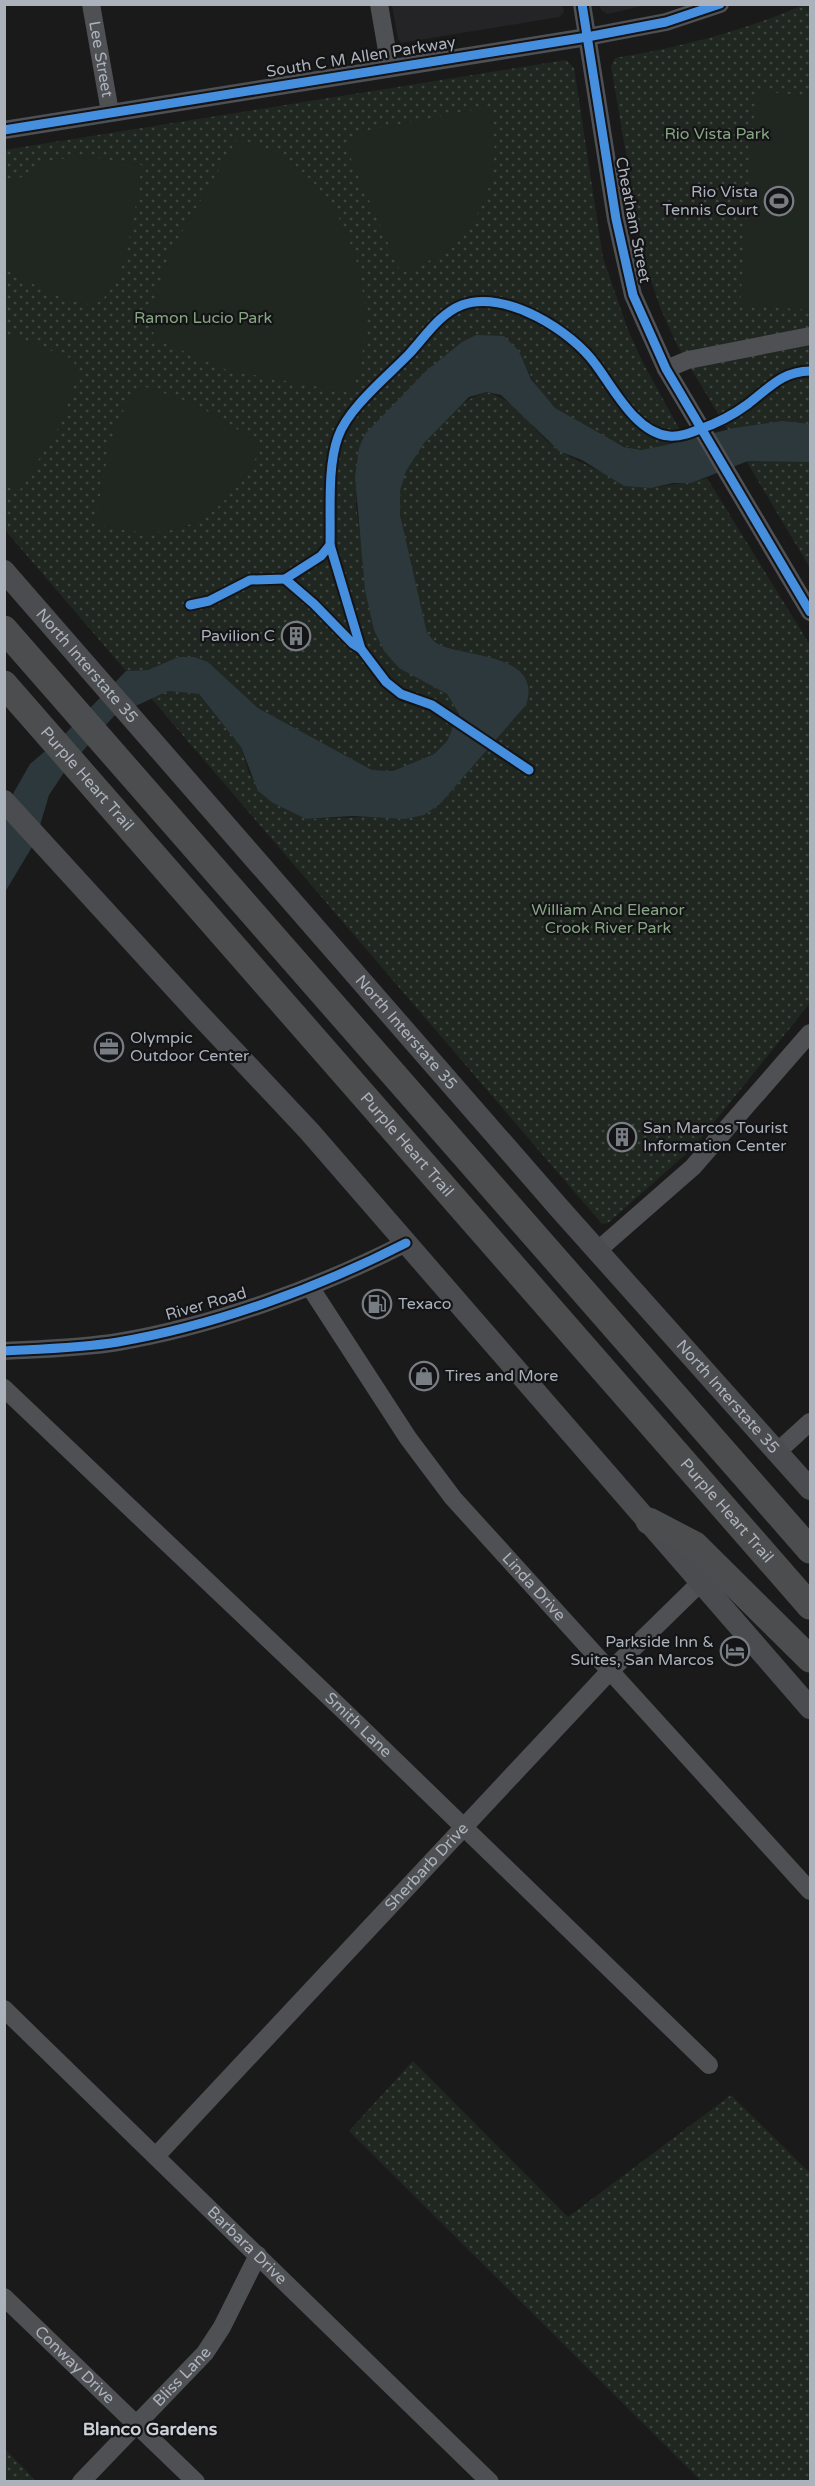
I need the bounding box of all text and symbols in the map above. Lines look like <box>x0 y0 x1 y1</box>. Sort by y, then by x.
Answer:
street label: Lee Street <box>84 19 117 99</box>
street label: South C M Allen Parkway <box>265 32 457 82</box>
park label: Rio Vista Park <box>664 124 770 144</box>
street label: Cheatham Street <box>611 155 655 285</box>
place label: Rio Vista Tennis Court <box>662 182 758 220</box>
sports icon: Rio Vista Tennis Court <box>763 185 795 217</box>
park label: Ramon Lucio Park <box>134 308 272 328</box>
street label: North Interstate 35 <box>31 605 142 727</box>
building icon: Pavilion C <box>280 620 312 652</box>
place label: Pavilion C <box>201 626 275 646</box>
street label: Purple Heart Trail <box>36 723 138 835</box>
park label: William And Eleanor Crook River Park <box>531 900 686 938</box>
street label: North Interstate 35 <box>351 971 461 1094</box>
place label: Olympic Outdoor Center <box>130 1028 250 1066</box>
office icon: Olympic Outdoor Center <box>93 1031 125 1063</box>
street label: Purple Heart Trail <box>356 1088 458 1201</box>
place label: San Marcos Tourist Information Center <box>643 1118 788 1156</box>
building icon: San Marcos Tourist Information Center <box>606 1121 638 1153</box>
street label: River Road <box>163 1283 249 1325</box>
fuel station icon: Texaco <box>361 1288 393 1320</box>
place label: Texaco <box>398 1294 452 1314</box>
street label: North Interstate 35 <box>672 1336 784 1458</box>
shop icon: Tires and More <box>408 1360 440 1392</box>
place label: Tires and More <box>445 1366 558 1386</box>
street label: Purple Heart Trail <box>676 1454 778 1567</box>
street label: Linda Drive <box>497 1548 570 1625</box>
place label: Parkside Inn & Suites, San Marcos <box>571 1632 714 1670</box>
hotel icon: Parkside Inn & Suites, San Marcos <box>719 1635 751 1667</box>
street label: Smith Lane <box>321 1688 396 1762</box>
street label: Sherbarb Drive <box>380 1819 473 1915</box>
street label: Barbara Drive <box>203 2202 291 2289</box>
street label: Conway Drive <box>30 2322 119 2408</box>
street label: Bliss Lane <box>149 2343 216 2411</box>
district label: Blanco Gardens <box>83 2418 218 2440</box>

